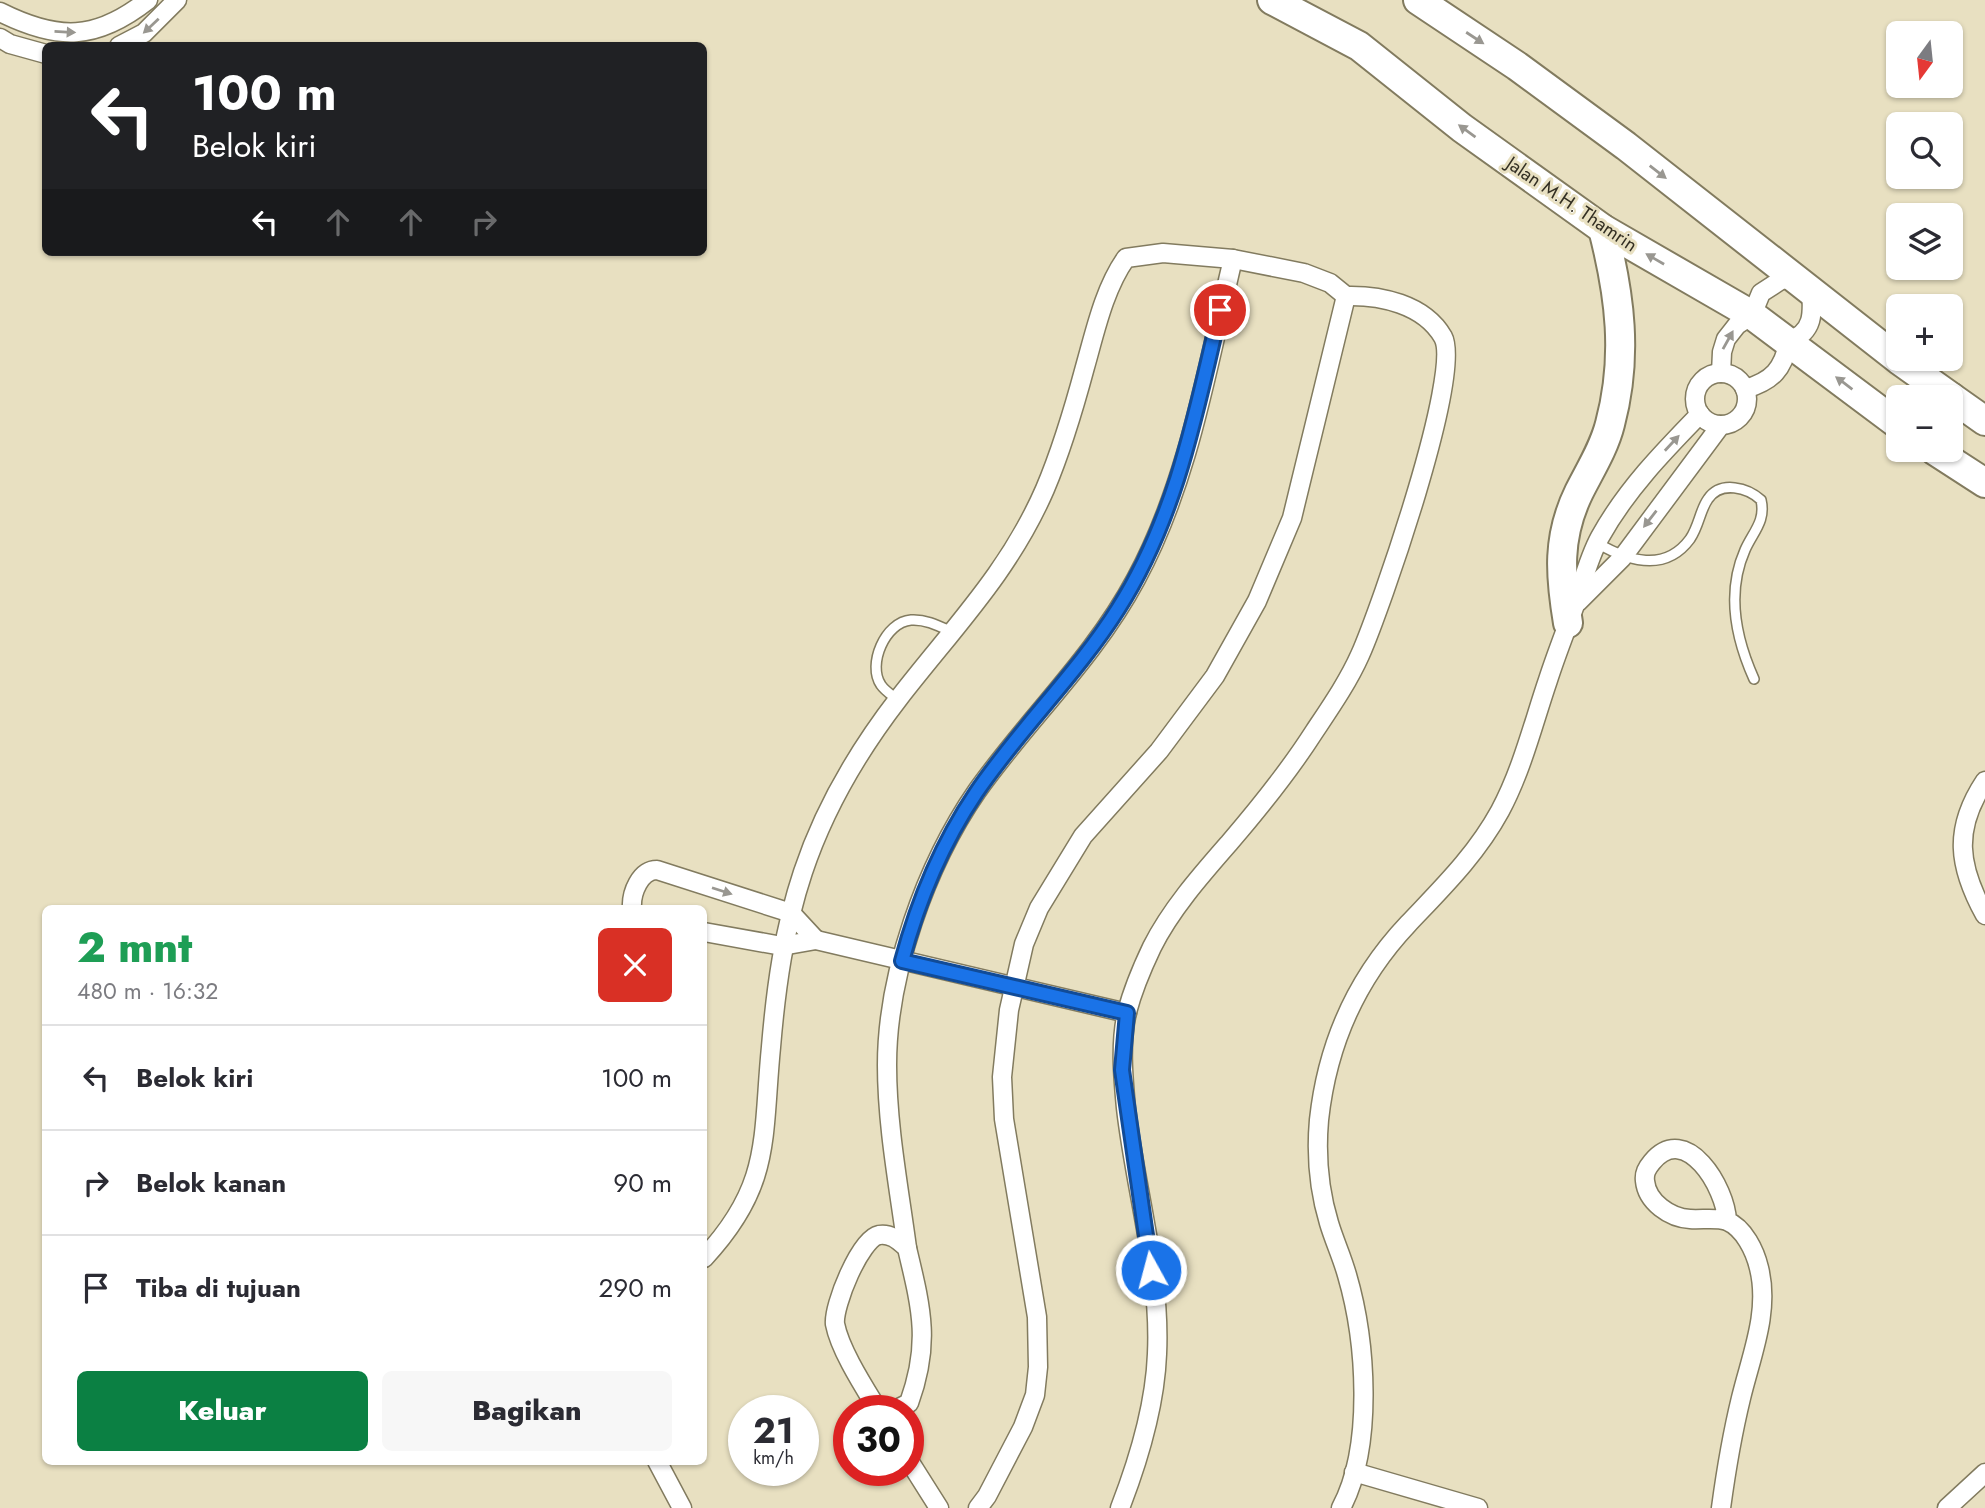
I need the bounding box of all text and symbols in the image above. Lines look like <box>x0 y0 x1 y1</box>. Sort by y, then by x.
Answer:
one-way arrow <box>143 18 160 34</box>
north arrow <box>1886 21 1964 98</box>
map controls <box>1886 21 1963 462</box>
one-way arrow <box>54 26 76 37</box>
one-way arrow <box>1465 31 1484 44</box>
text: 100 m <box>192 58 337 128</box>
icon: left <box>77 70 168 161</box>
button: search <box>1886 112 1963 189</box>
text: Belok kiri <box>192 123 317 169</box>
one-way arrow <box>1457 124 1476 138</box>
street label: Jalan M.H. Thamrin <box>1498 148 1643 258</box>
one-way arrow <box>1649 164 1667 179</box>
icon: left <box>246 203 284 241</box>
icon: ahead <box>319 203 357 241</box>
icon: ahead <box>392 203 430 241</box>
icon: right <box>465 203 503 241</box>
button: layers <box>1886 203 1963 280</box>
one-way arrow <box>1645 253 1664 265</box>
pin <box>1190 280 1250 340</box>
icon: arrive <box>1201 291 1239 329</box>
button: + <box>1886 294 1963 371</box>
one-way arrow <box>1722 330 1734 349</box>
one-way arrow <box>1836 376 1854 391</box>
button: − <box>1886 385 1963 462</box>
one-way arrow <box>1664 434 1680 452</box>
one-way arrow <box>1643 509 1658 527</box>
one-way arrow <box>712 886 733 897</box>
text: 2 mnt <box>77 917 192 978</box>
button: close <box>598 928 672 1002</box>
text: 480 m · 16:32 <box>77 974 218 1008</box>
icon: left <box>77 1059 115 1097</box>
text: Belok kiri <box>136 1059 253 1097</box>
text: 100 m <box>601 1059 672 1097</box>
icon: right <box>77 1164 115 1202</box>
text: Belok kanan <box>136 1164 286 1202</box>
text: 90 m <box>613 1164 672 1202</box>
position arrow <box>1114 1233 1188 1307</box>
icon: arrive <box>77 1269 115 1307</box>
text: Tiba di tujuan <box>136 1269 301 1307</box>
text: 290 m <box>599 1269 672 1307</box>
button: Keluar <box>77 1371 368 1451</box>
button: Bagikan <box>382 1371 672 1451</box>
speed limit sign: 30 <box>833 1395 924 1486</box>
text: 21 <box>753 1406 794 1456</box>
text: km/h <box>753 1445 794 1471</box>

